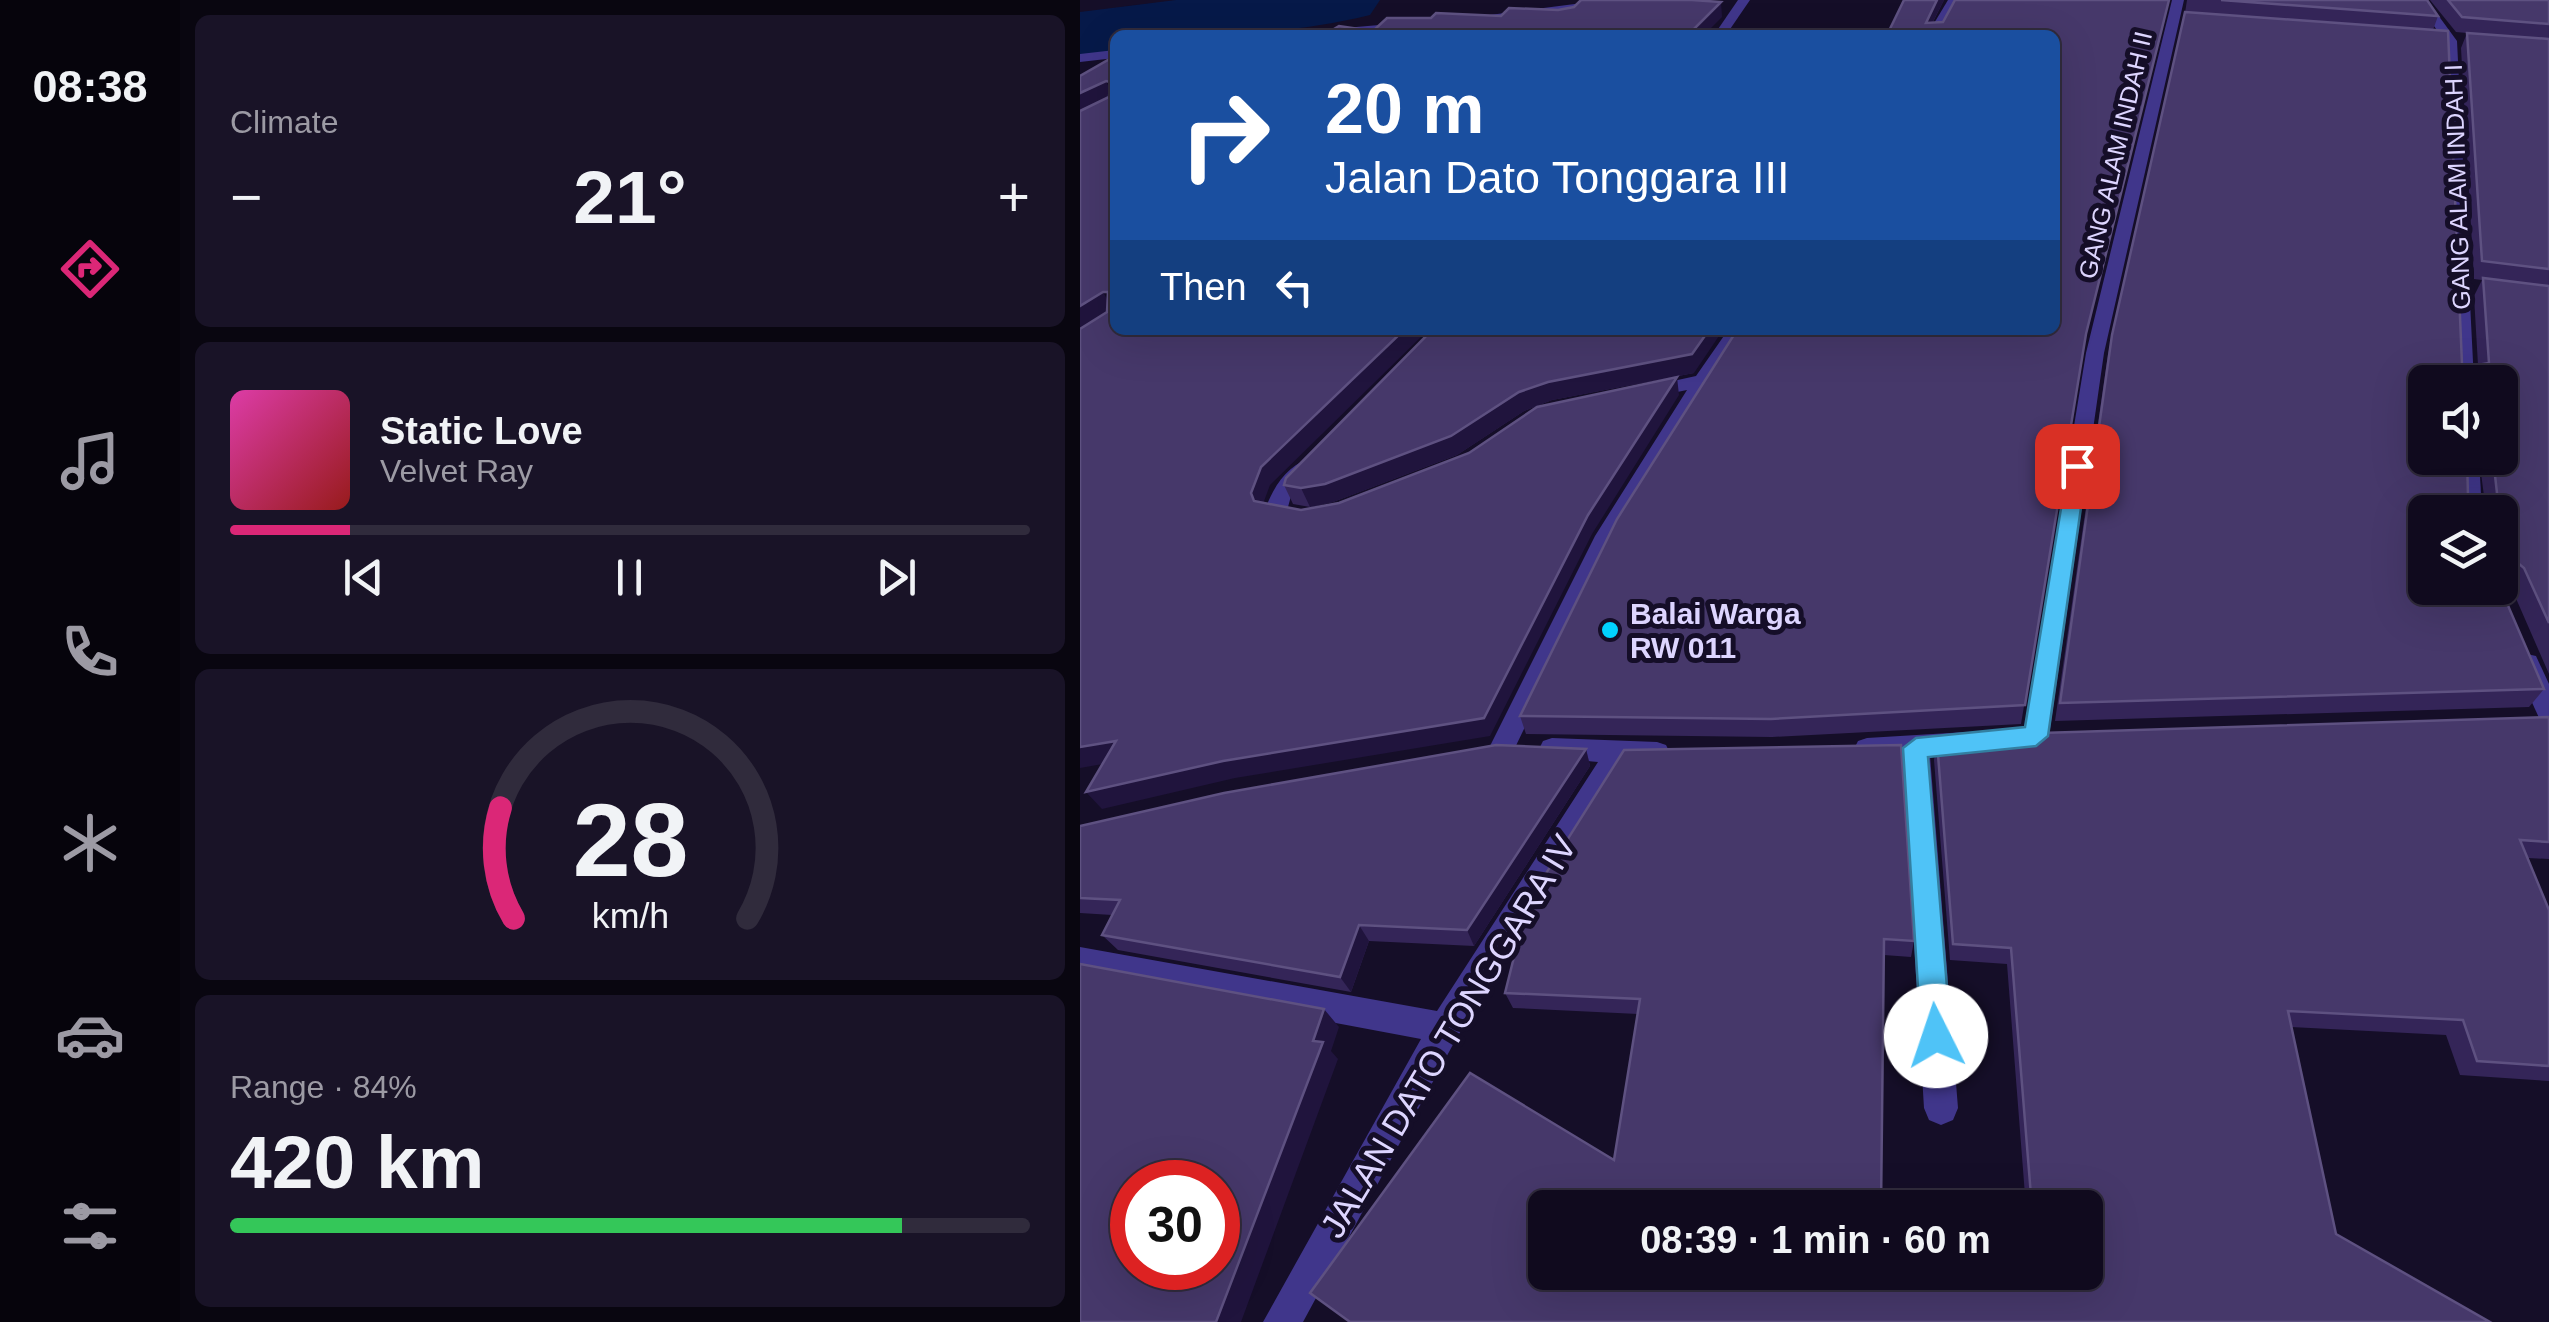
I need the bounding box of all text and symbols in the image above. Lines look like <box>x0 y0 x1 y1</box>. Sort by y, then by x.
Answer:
street label: GANG ALAM INDAH II <box>2073 29 2157 281</box>
text: 08:38 <box>32 61 148 112</box>
street label: GANG ALAM INDAH I <box>2439 64 2475 310</box>
icon: right <box>1160 70 1290 200</box>
text: 20 m <box>1325 70 1485 148</box>
text: Climate <box>230 104 338 140</box>
text: Jalan Dato Tonggara III <box>1325 152 1789 203</box>
text: 21° <box>573 155 687 239</box>
text: − <box>230 166 262 228</box>
text: + <box>998 166 1030 228</box>
icon: directions <box>55 234 125 304</box>
icon: left <box>1267 260 1322 315</box>
text: Then <box>1160 266 1247 308</box>
map controls <box>2408 365 2518 605</box>
button: sound <box>2408 365 2518 475</box>
text: Static Love <box>380 410 583 452</box>
pin <box>2035 424 2120 509</box>
icon: music <box>55 426 125 496</box>
icon: arrive <box>2050 439 2105 494</box>
text: Velvet Ray <box>380 453 533 489</box>
button: layers <box>2408 495 2518 605</box>
icon: previous <box>336 550 391 605</box>
icon: pause <box>602 550 657 605</box>
icon: next <box>869 550 924 605</box>
place label: Balai Warga RW 011 <box>1630 597 1801 664</box>
icon: phone <box>55 617 125 687</box>
marker: Balai Warga RW 011 <box>1599 619 1621 641</box>
text: 28 <box>572 782 688 898</box>
icon: climate <box>55 808 125 878</box>
street label: JALAN DATO TONGGARA IV <box>1312 827 1584 1244</box>
text: km/h <box>591 896 669 936</box>
position arrow <box>1884 984 1988 1088</box>
icon: car <box>55 1000 125 1070</box>
text: Range · 84% <box>230 1069 417 1105</box>
text: 420 km <box>230 1120 484 1204</box>
speed limit sign: 30 <box>1110 1160 1240 1290</box>
icon: filters <box>55 1191 125 1261</box>
text: 08:39 · 1 min · 60 m <box>1640 1219 1991 1261</box>

